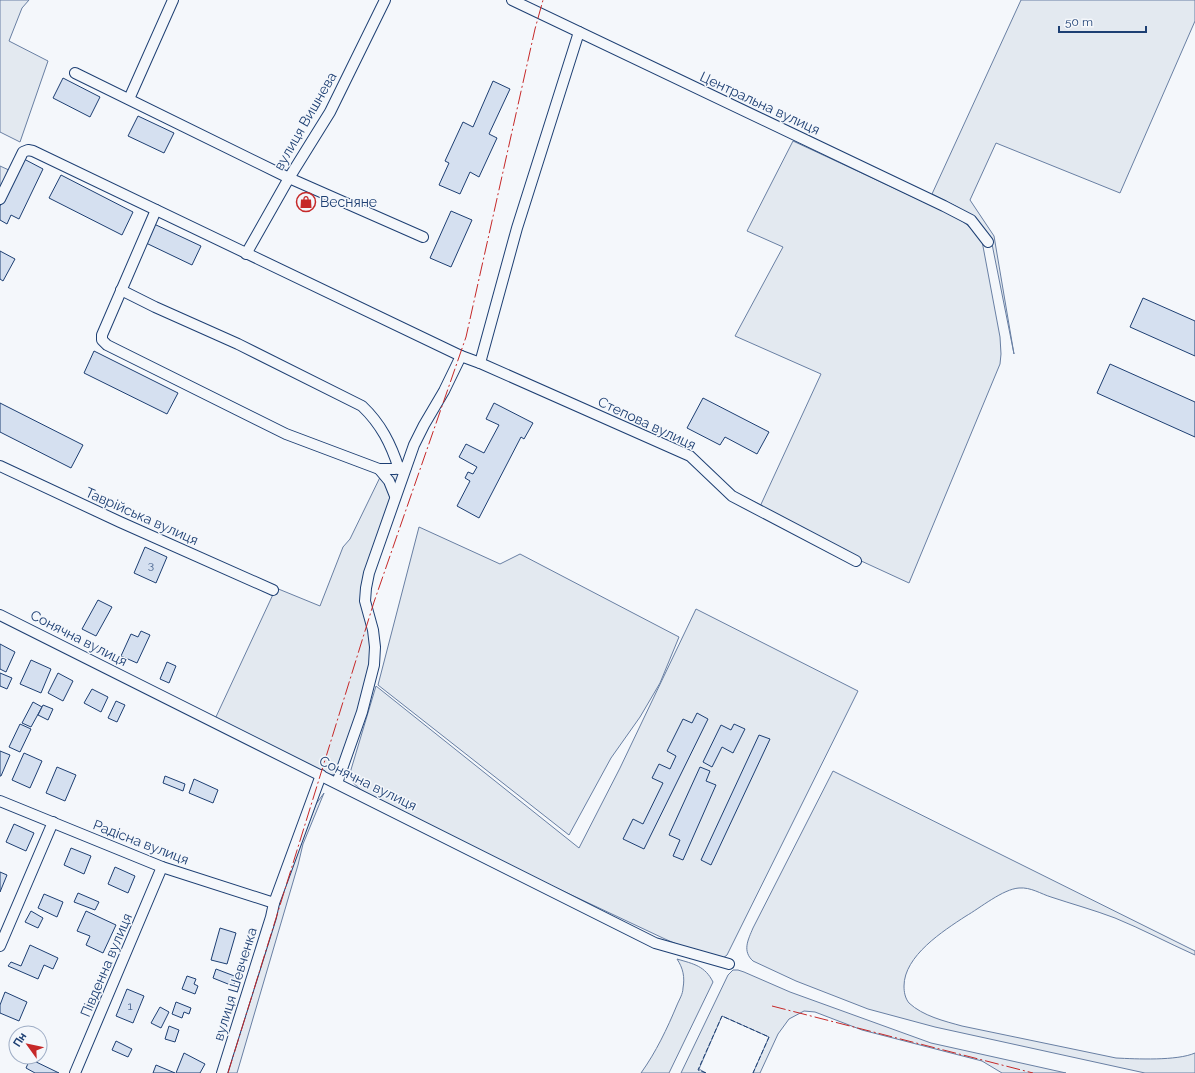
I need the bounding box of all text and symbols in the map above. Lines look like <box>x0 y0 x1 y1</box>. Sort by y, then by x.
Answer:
scale bar <box>1059 8 1146 34</box>
text: 50 m <box>1065 15 1093 29</box>
street label: Центральна вулиця <box>697 68 823 138</box>
street label: вулиця Вишнева <box>270 69 340 173</box>
shop icon: Весняне <box>295 191 317 213</box>
place label: Весняне <box>320 194 377 210</box>
street label: Степова вулиця <box>595 393 699 453</box>
street label: Таврійська вулиця <box>83 484 201 548</box>
house number: 3 <box>148 558 154 572</box>
street label: Сонячна вулиця <box>28 607 130 669</box>
street label: Сонячна вулиця <box>317 752 419 814</box>
street label: Радісна вулиця <box>91 816 191 868</box>
street label: Південна вулиця <box>77 911 135 1019</box>
street label: вулиця Шевченка <box>210 925 260 1043</box>
house number: 1 <box>127 999 133 1013</box>
north arrow <box>8 1025 48 1065</box>
text: Пн <box>11 1030 29 1050</box>

